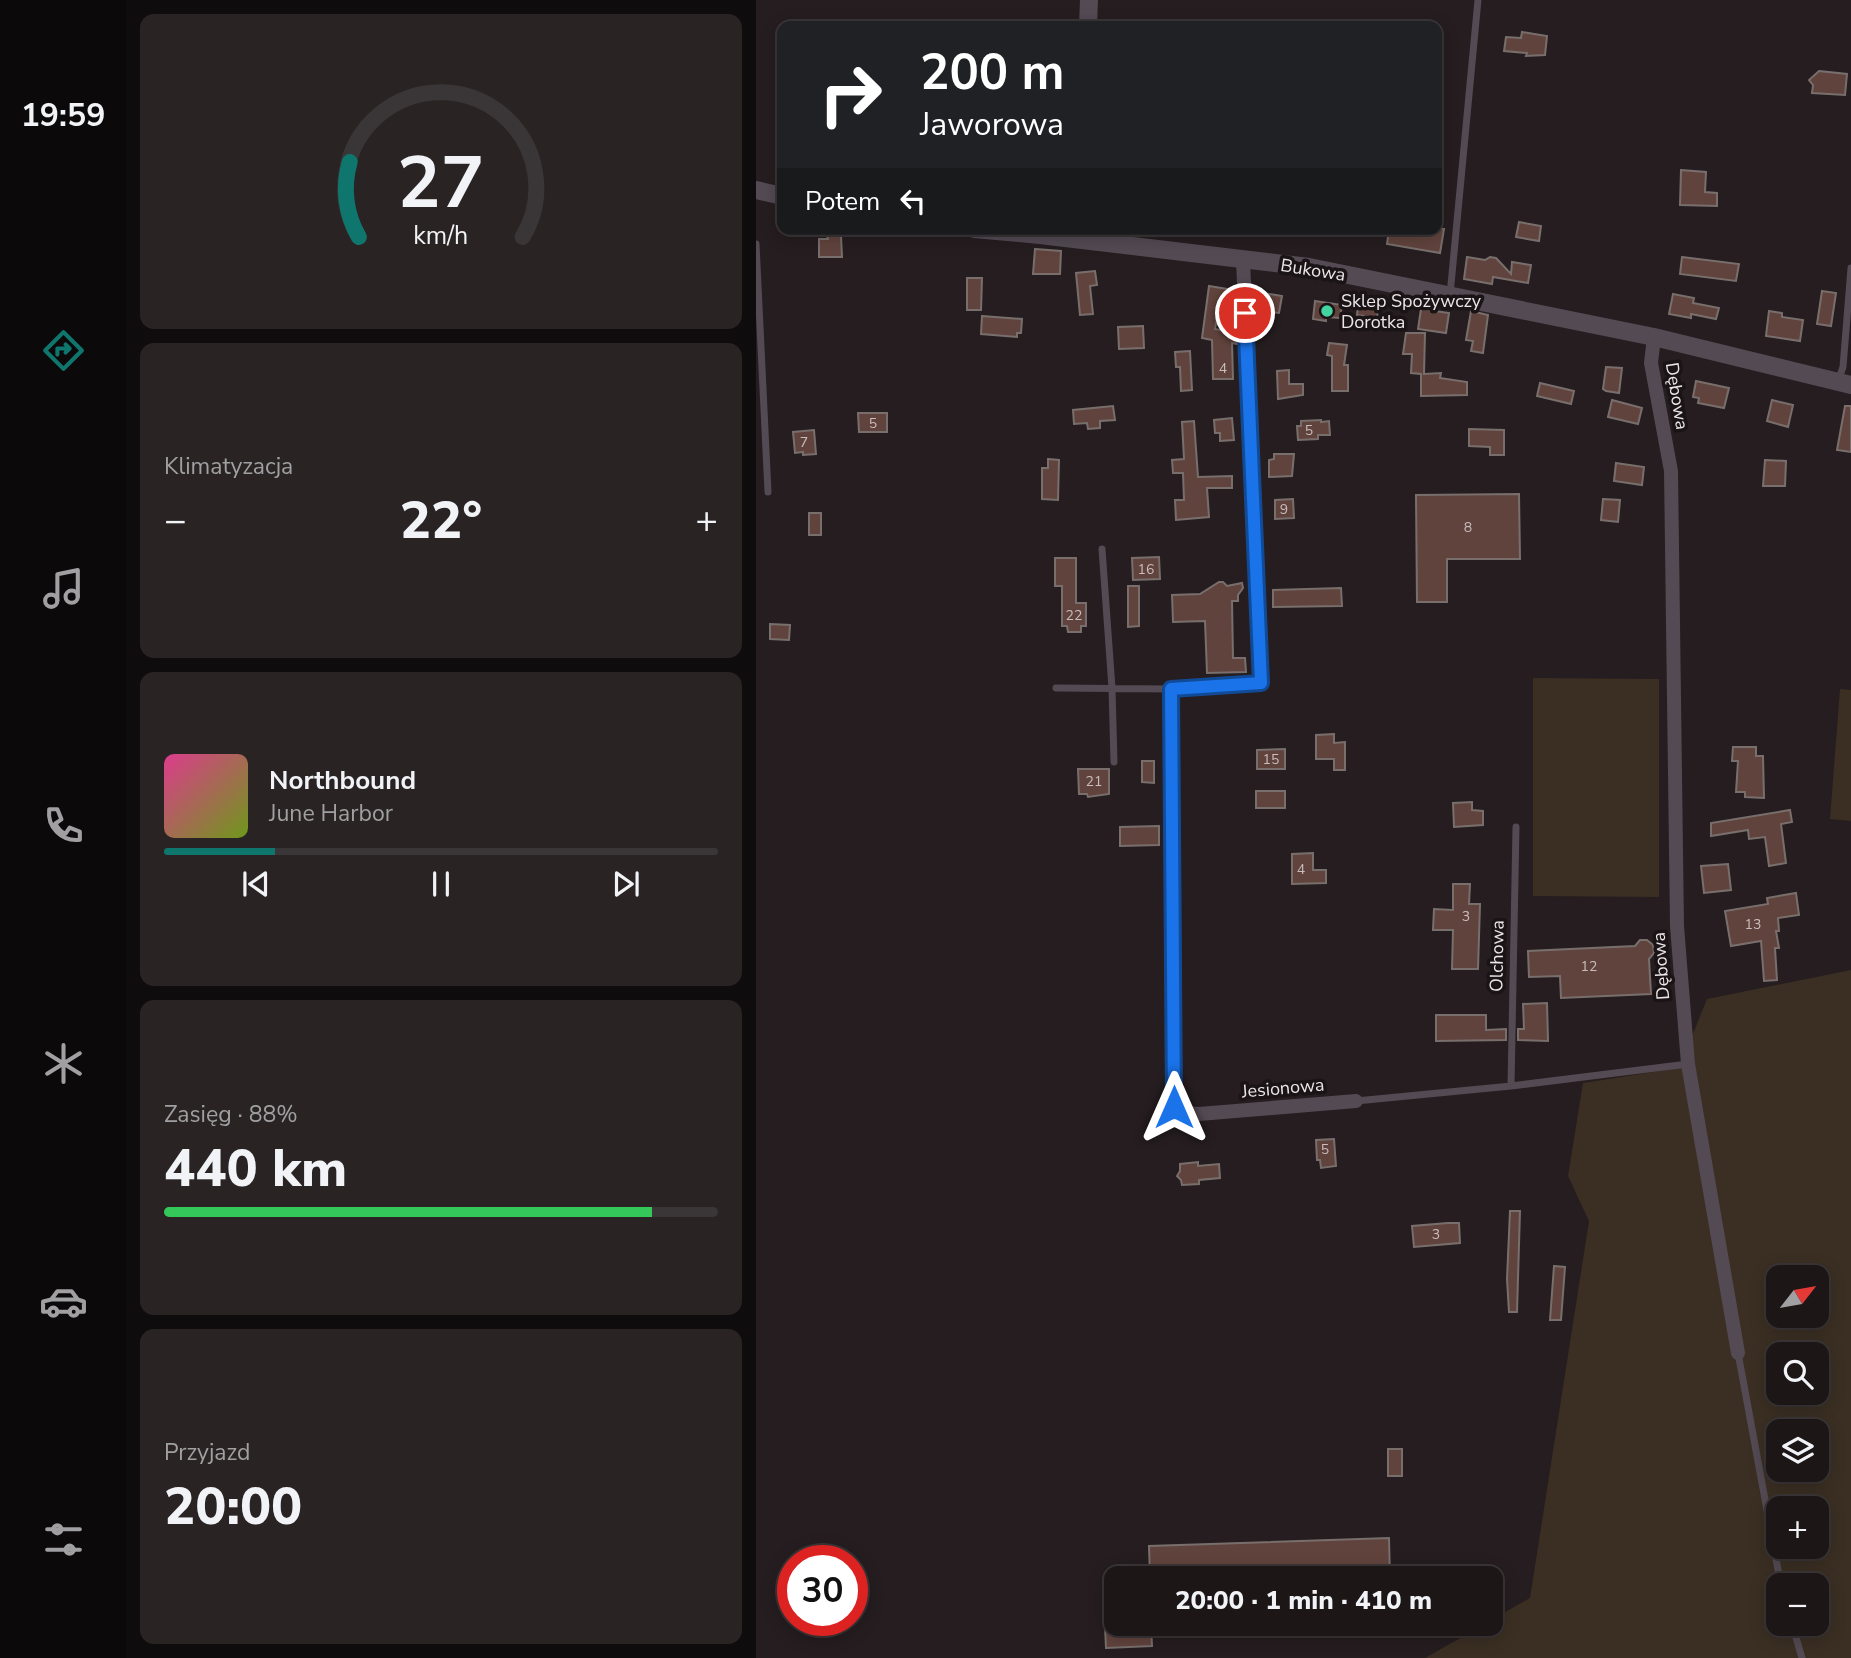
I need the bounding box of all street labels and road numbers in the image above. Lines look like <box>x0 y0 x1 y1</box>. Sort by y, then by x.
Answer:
street label: Bukowa <box>1279 253 1347 287</box>
street label: Dębowa <box>1660 361 1694 431</box>
street label: Olchowa <box>1484 920 1510 992</box>
street label: Dębowa <box>1647 931 1675 1001</box>
street label: Jesionowa <box>1240 1072 1325 1104</box>

